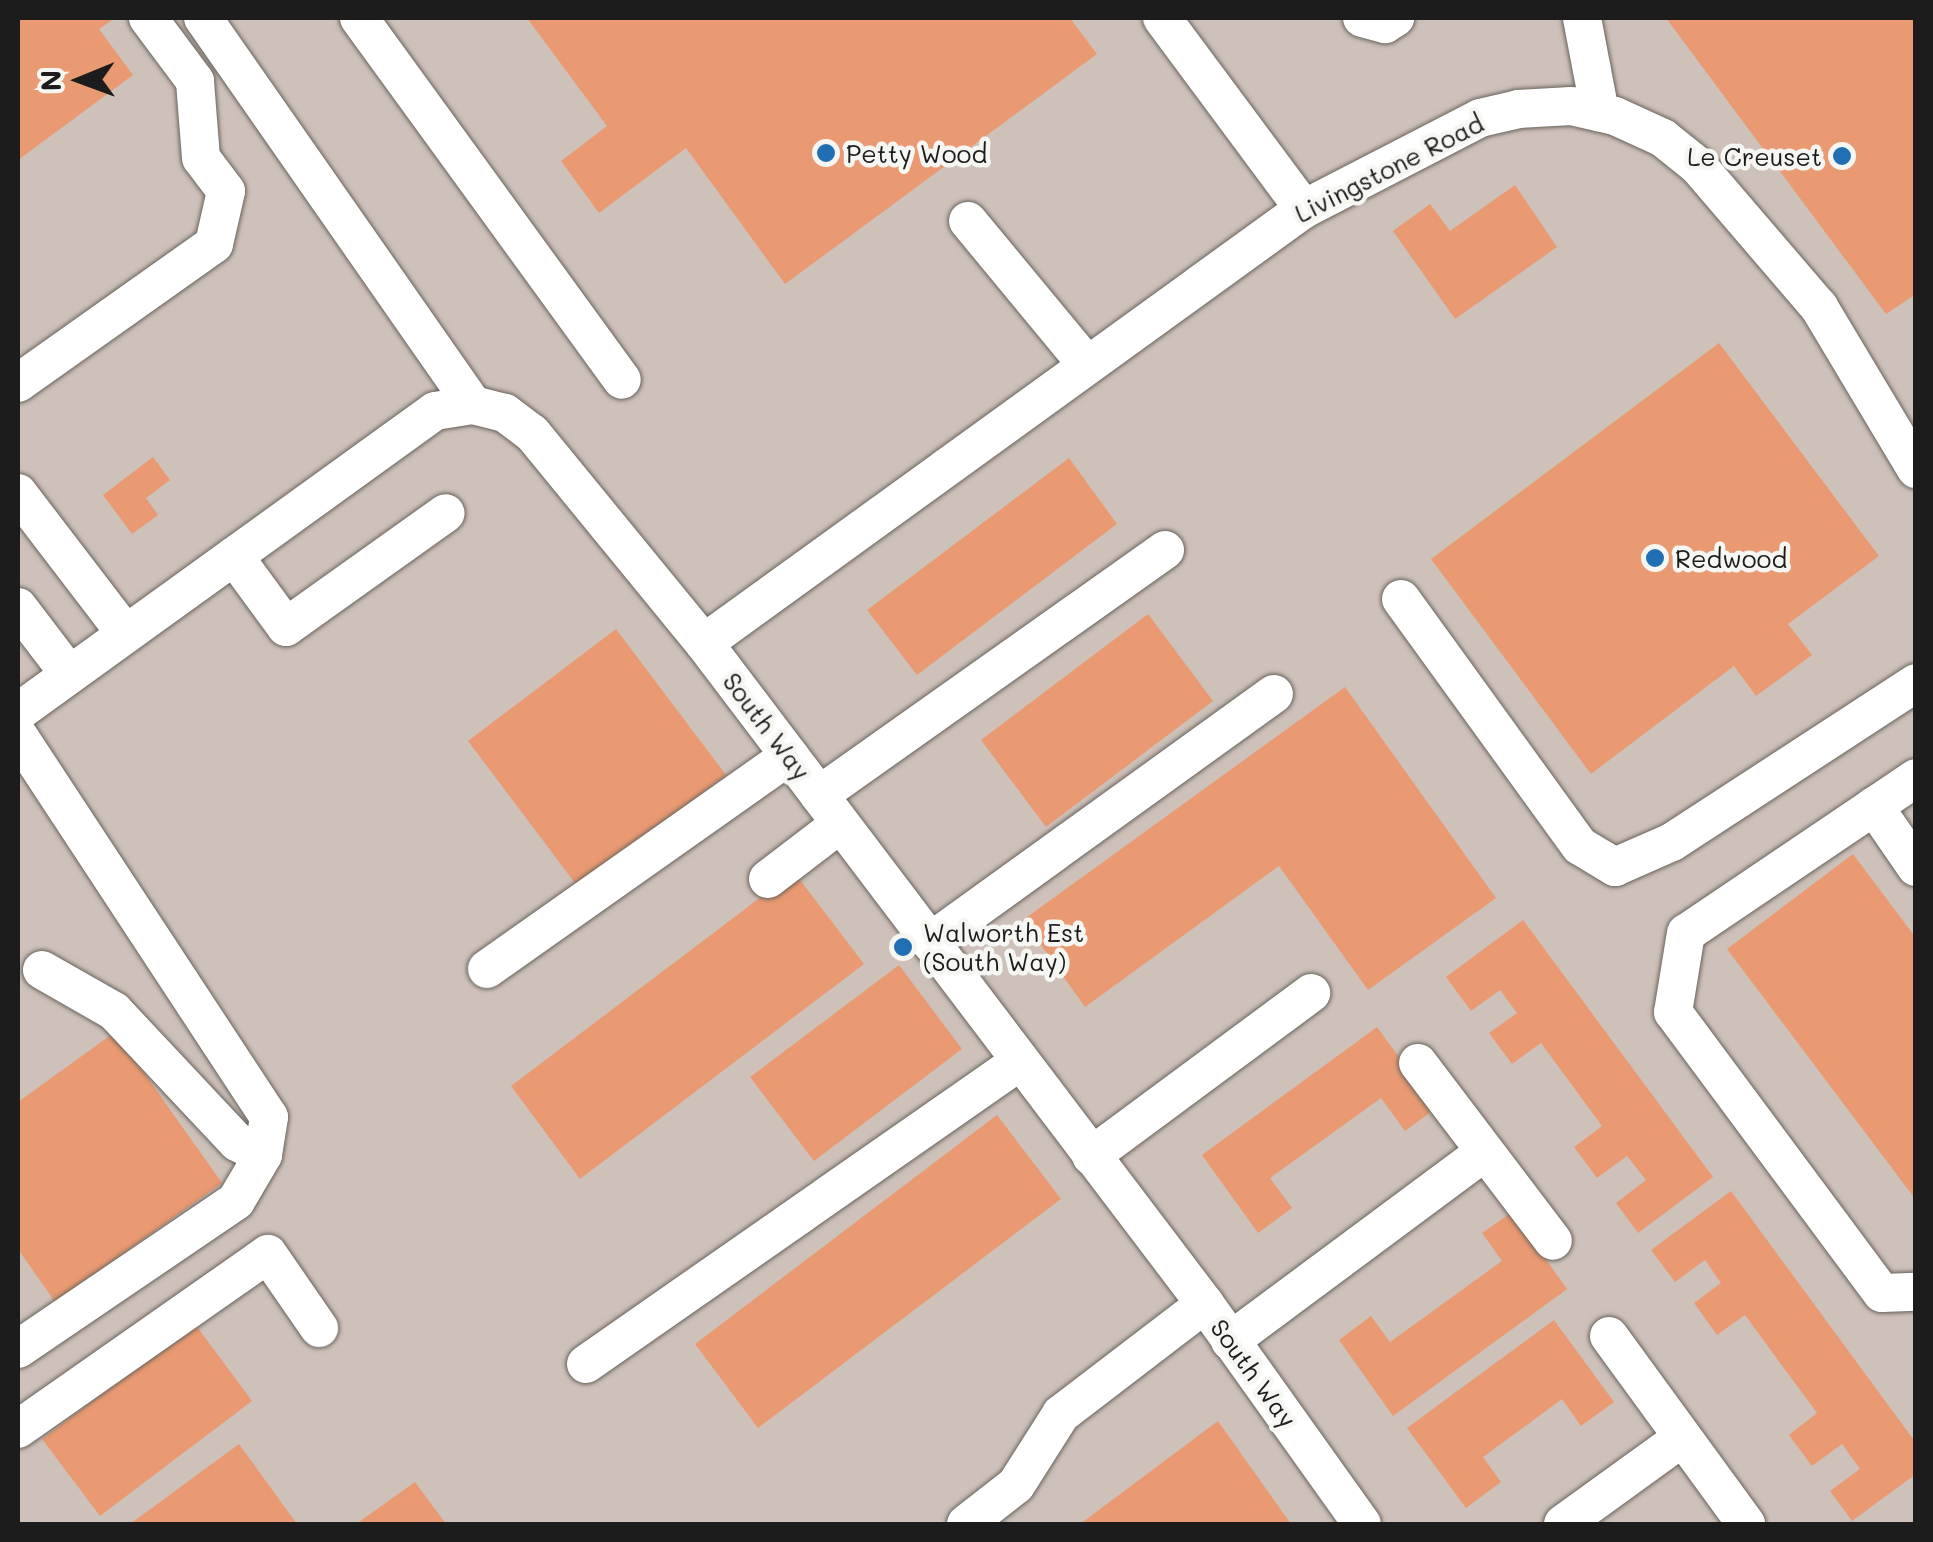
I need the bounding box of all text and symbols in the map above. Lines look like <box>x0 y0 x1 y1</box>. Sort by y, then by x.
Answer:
north arrow <box>30 30 130 130</box>
text: N <box>32 70 68 91</box>
street label: Livingstone Road <box>1290 108 1488 228</box>
place label: Petty Wood <box>846 138 987 168</box>
place label: Le Creuset <box>1687 141 1822 171</box>
marker: Petty Wood <box>815 142 837 164</box>
marker: Le Creuset <box>1831 145 1853 167</box>
place label: Redwood <box>1675 543 1787 573</box>
marker: Redwood <box>1644 547 1666 569</box>
street label: South Way <box>717 667 817 785</box>
place label: Walworth Est (South Way) <box>923 918 1084 977</box>
marker: Walworth Est (South Way) <box>892 936 914 958</box>
street label: South Way <box>1205 1313 1303 1433</box>

